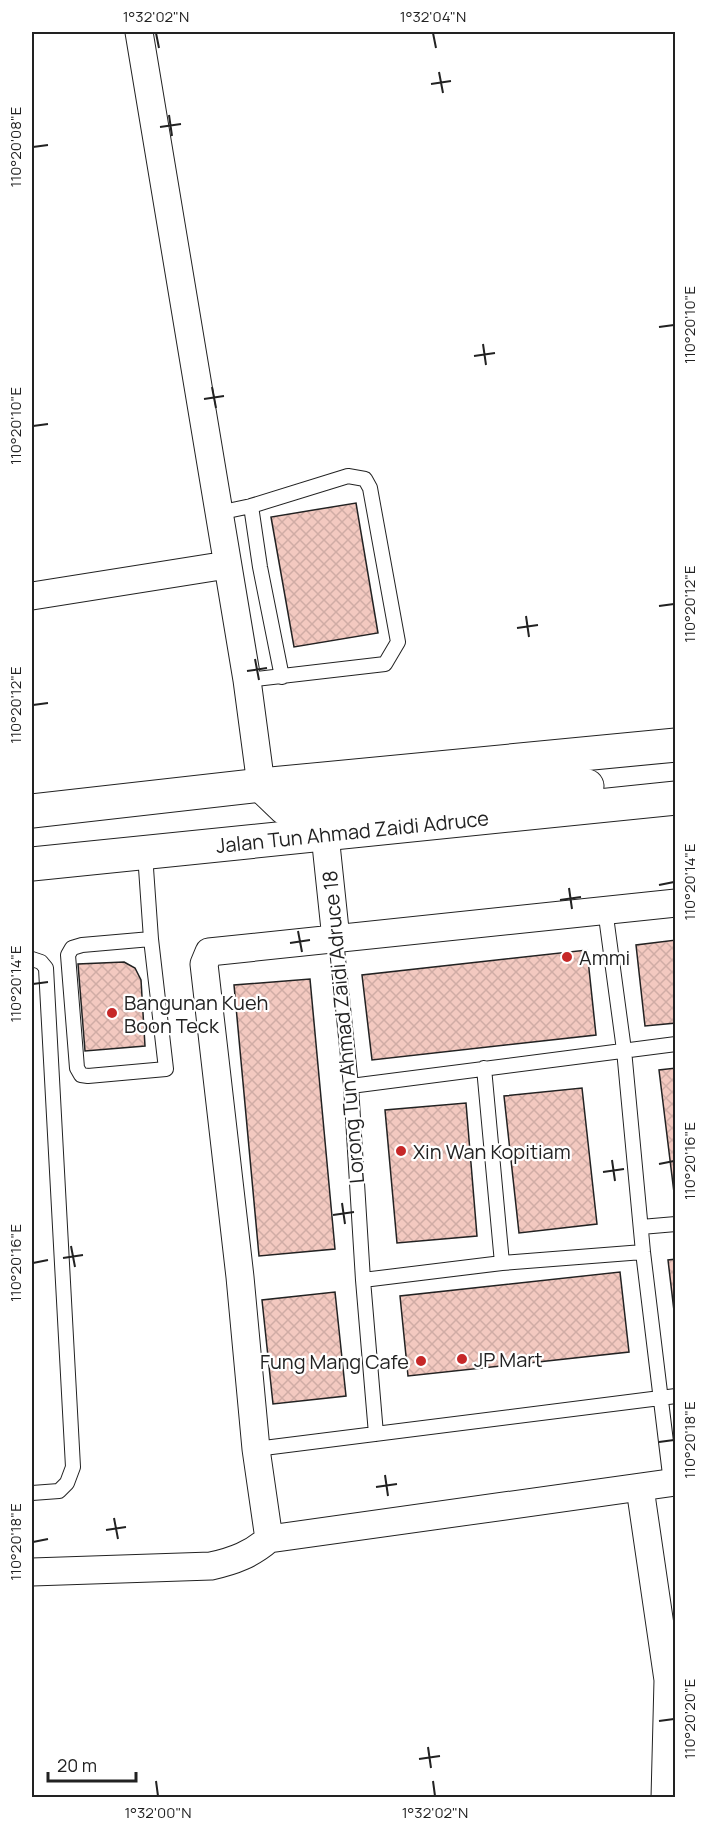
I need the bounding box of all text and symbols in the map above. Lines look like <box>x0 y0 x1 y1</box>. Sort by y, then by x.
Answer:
text: 1°32'02"N <box>123 6 189 27</box>
text: 1°32'04"N <box>400 6 466 27</box>
text: 110°20'08"E <box>5 107 26 187</box>
text: 110°20'10"E <box>679 286 700 364</box>
text: 110°20'10"E <box>5 387 26 465</box>
text: 110°20'12"E <box>679 565 700 643</box>
text: 110°20'12"E <box>5 666 26 744</box>
street label: Jalan Tun Ahmad Zaidi Adruce <box>215 804 490 859</box>
text: 110°20'14"E <box>679 843 700 921</box>
street label: Lorong Tun Ahmad Zaidi Adruce 18 <box>316 870 370 1184</box>
place label: Ammi <box>579 944 630 971</box>
text: 110°20'14"E <box>5 945 26 1023</box>
marker: Ammi <box>560 950 574 964</box>
place label: Bangunan Kueh Boon Teck <box>124 989 268 1039</box>
marker: Bangunan Kueh Boon Teck <box>105 1006 119 1020</box>
text: 110°20'16"E <box>679 1122 700 1200</box>
place label: Xin Wan Kopitiam <box>413 1138 571 1165</box>
marker: Xin Wan Kopitiam <box>394 1144 408 1158</box>
text: 110°20'16"E <box>5 1224 26 1302</box>
place label: JP Mart <box>474 1346 543 1373</box>
place label: Fung Mang Cafe <box>260 1348 409 1375</box>
marker: JP Mart <box>455 1352 469 1366</box>
marker: Fung Mang Cafe <box>414 1354 428 1368</box>
text: 110°20'18"E <box>679 1401 700 1479</box>
text: 110°20'18"E <box>5 1503 26 1581</box>
text: 110°20'20"E <box>679 1679 700 1759</box>
scale bar <box>48 1745 136 1783</box>
text: 20 m <box>57 1753 97 1777</box>
text: 1°32'00"N <box>124 1802 192 1823</box>
text: 1°32'02"N <box>402 1802 468 1823</box>

